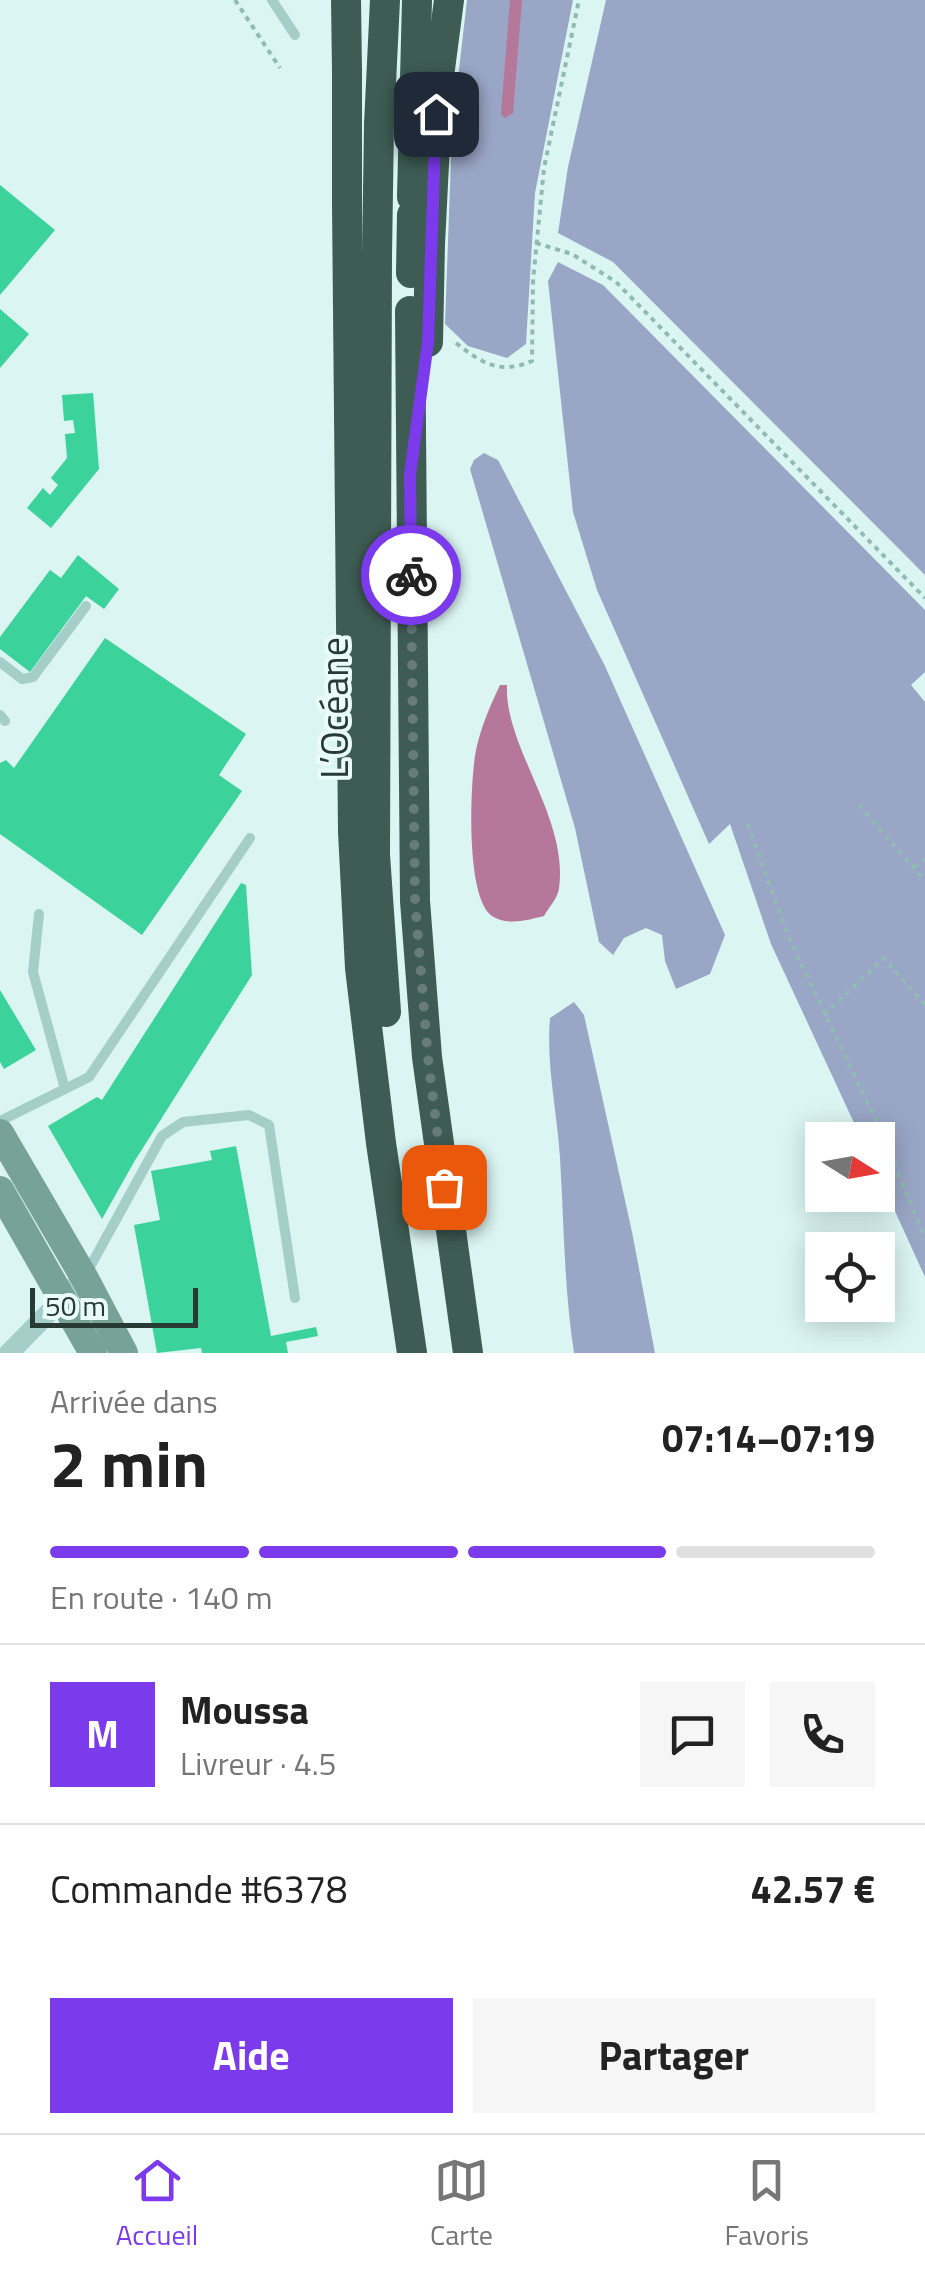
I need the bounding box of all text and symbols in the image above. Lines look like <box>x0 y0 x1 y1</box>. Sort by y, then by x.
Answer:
pin <box>394 72 479 157</box>
icon: home <box>409 87 464 142</box>
courier <box>361 525 461 625</box>
icon: bike <box>384 548 439 603</box>
street label: L’Océane <box>305 637 363 779</box>
north arrow <box>805 1122 895 1212</box>
map controls <box>805 1122 895 1322</box>
pin <box>402 1145 487 1230</box>
icon: bag <box>417 1160 472 1215</box>
button: locate <box>805 1232 895 1322</box>
scale bar <box>30 1283 198 1328</box>
text: 50 m <box>45 1284 106 1327</box>
text: Arrivée dans <box>50 1377 218 1425</box>
text: 07:14–07:19 <box>662 1409 875 1467</box>
text: 2 min <box>50 1413 208 1512</box>
text: En route · 140 m <box>50 1573 273 1621</box>
text: Moussa <box>180 1681 309 1739</box>
button: chat <box>640 1682 745 1787</box>
button: phone <box>770 1682 875 1787</box>
text: M <box>86 1705 119 1763</box>
text: Livreur · 4.5 <box>180 1739 336 1787</box>
text: Commande #6378 <box>50 1860 347 1918</box>
text: 42.57 € <box>751 1860 875 1918</box>
button: Aide <box>50 1998 453 2113</box>
button: Partager <box>473 1998 875 2113</box>
tab: Accueil <box>116 2153 198 2256</box>
tab: Carte <box>430 2153 493 2256</box>
tab: Favoris <box>725 2153 809 2256</box>

